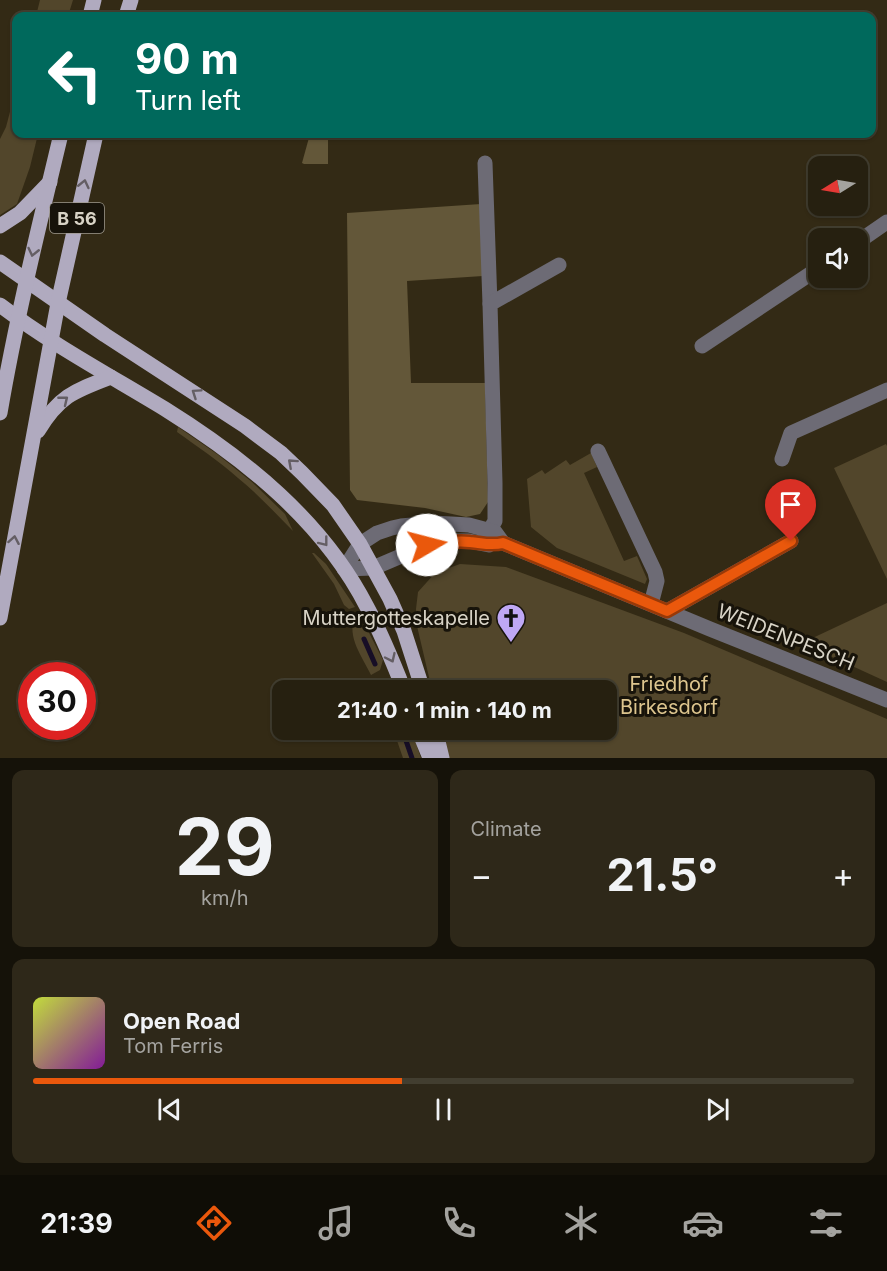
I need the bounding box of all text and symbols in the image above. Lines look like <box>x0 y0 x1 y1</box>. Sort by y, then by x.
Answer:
text: 90 m <box>135 33 239 84</box>
icon: left <box>36 36 114 114</box>
text: Turn left <box>135 84 241 117</box>
north arrow <box>808 156 868 216</box>
map controls <box>808 156 868 288</box>
one-way arrow <box>77 180 90 190</box>
road number: B 56 <box>50 203 104 233</box>
button: sound <box>808 228 868 288</box>
one-way arrow <box>28 247 41 257</box>
one-way arrow <box>192 389 203 400</box>
one-way arrow <box>57 396 68 407</box>
one-way arrow <box>288 459 299 470</box>
pin <box>765 479 816 541</box>
icon: arrive <box>774 488 807 521</box>
position arrow <box>395 513 459 577</box>
one-way arrow <box>7 535 20 545</box>
one-way arrow <box>316 535 327 546</box>
street label: WEIDENPESCH <box>714 599 858 675</box>
church icon: Muttergotteskapelle <box>495 602 527 644</box>
place label: Muttergotteskapelle <box>303 606 490 630</box>
one-way arrow <box>383 652 395 663</box>
speed limit sign: 30 <box>18 662 96 740</box>
park label: Friedhof Birkesdorf <box>620 672 719 719</box>
text: 21:40 · 1 min · 140 m <box>337 697 552 723</box>
text: 29 <box>175 799 275 894</box>
text: Climate <box>471 817 542 841</box>
text: 21.5° <box>606 847 718 902</box>
text: − <box>471 855 492 895</box>
text: + <box>832 855 854 895</box>
text: km/h <box>201 886 249 910</box>
text: Open Road <box>123 1008 240 1034</box>
text: Tom Ferris <box>123 1034 223 1058</box>
icon: previous <box>153 1093 186 1126</box>
icon: pause <box>427 1093 460 1126</box>
icon: next <box>701 1093 734 1126</box>
icon: directions <box>193 1202 235 1244</box>
icon: music <box>315 1202 357 1244</box>
icon: phone <box>438 1202 480 1244</box>
icon: climate <box>560 1202 602 1244</box>
icon: car <box>682 1202 724 1244</box>
icon: filters <box>805 1202 847 1244</box>
text: 21:39 <box>40 1207 113 1240</box>

